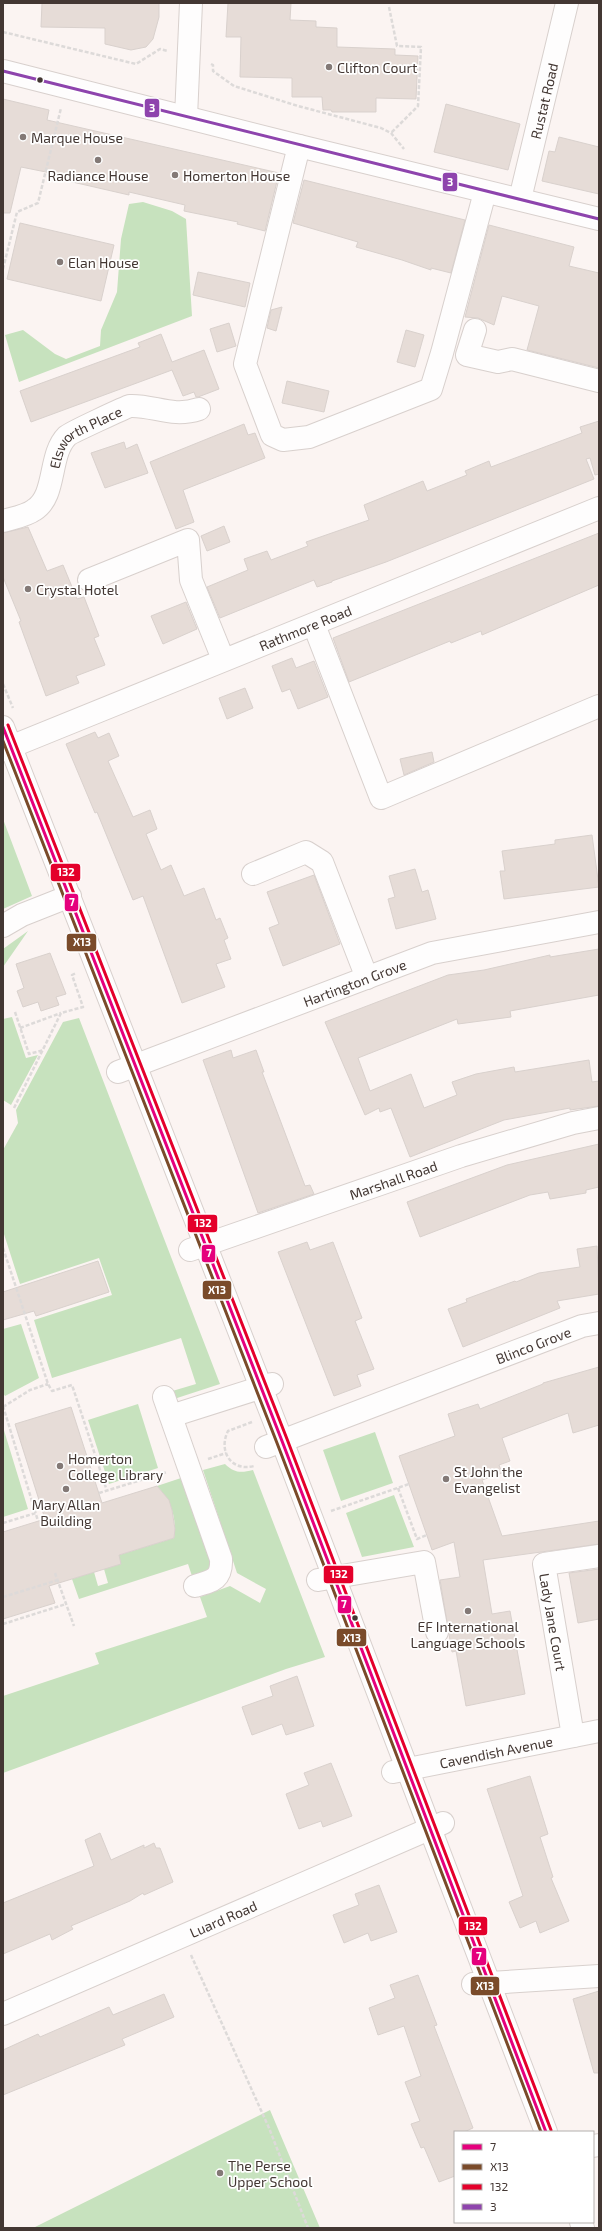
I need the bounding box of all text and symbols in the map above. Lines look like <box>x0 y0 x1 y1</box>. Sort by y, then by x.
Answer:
place label: Clifton Court <box>337 59 417 76</box>
street label: Rustat Road <box>526 61 561 140</box>
marker: Clifton Court <box>324 62 334 72</box>
unlabelled marker <box>35 75 45 85</box>
line badge: 3 <box>144 98 160 118</box>
text: 3 <box>149 101 155 114</box>
place label: Marque House <box>31 129 123 146</box>
marker: Marque House <box>18 132 28 142</box>
marker: Radiance House <box>93 155 103 165</box>
place label: Radiance House <box>48 167 148 184</box>
place label: Homerton House <box>183 167 290 184</box>
marker: Homerton House <box>170 170 180 180</box>
line badge: 3 <box>442 172 458 192</box>
text: 3 <box>447 175 453 188</box>
place label: Elan House <box>68 254 139 271</box>
marker: Elan House <box>55 257 65 267</box>
street label: Elsworth Place <box>45 402 124 470</box>
place label: Crystal Hotel <box>36 581 119 598</box>
marker: Crystal Hotel <box>23 584 33 594</box>
street label: Rathmore Road <box>256 601 354 654</box>
line badge: 132 <box>50 863 81 882</box>
text: 132 <box>57 865 75 878</box>
line badge: 7 <box>64 893 79 912</box>
text: 7 <box>69 895 75 908</box>
line badge: X13 <box>66 933 97 952</box>
text: X13 <box>73 935 91 948</box>
street label: Hartington Grove <box>301 955 409 1010</box>
street label: Marshall Road <box>347 1156 439 1203</box>
line badge: 132 <box>187 1214 218 1233</box>
text: 132 <box>194 1216 212 1229</box>
line badge: 7 <box>201 1244 216 1263</box>
text: 7 <box>206 1246 212 1259</box>
line badge: X13 <box>202 1280 232 1300</box>
text: X13 <box>208 1283 226 1296</box>
street label: Blinco Grove <box>493 1323 573 1367</box>
place label: Homerton College Library <box>68 1450 164 1483</box>
marker: Homerton College Library <box>55 1461 65 1471</box>
place label: St John the Evangelist <box>454 1463 523 1496</box>
marker: St John the Evangelist <box>441 1474 451 1484</box>
marker: Mary Allan Building <box>61 1484 71 1494</box>
place label: Mary Allan Building <box>32 1496 100 1529</box>
line badge: 132 <box>323 1565 354 1584</box>
text: 132 <box>330 1567 348 1580</box>
street label: Lady Jane Court <box>536 1572 570 1672</box>
line badge: 7 <box>337 1595 352 1614</box>
text: 7 <box>341 1597 347 1610</box>
marker: EF International Language Schools <box>463 1606 473 1616</box>
unlabelled marker <box>350 1613 360 1623</box>
place label: EF International Language Schools <box>411 1618 525 1651</box>
line badge: X13 <box>336 1628 367 1647</box>
text: X13 <box>343 1631 361 1644</box>
street label: Cavendish Avenue <box>438 1732 554 1771</box>
street label: Luard Road <box>187 1896 259 1941</box>
line badge: 132 <box>458 1916 488 1936</box>
text: 132 <box>464 1919 482 1932</box>
line badge: 7 <box>471 1947 487 1966</box>
text: 7 <box>476 1949 482 1962</box>
line badge: X13 <box>470 1976 500 1996</box>
text: X13 <box>476 1979 494 1992</box>
legend <box>454 2131 594 2223</box>
text: 7 <box>490 2139 496 2153</box>
place label: The Perse Upper School <box>228 2157 313 2190</box>
text: X13 <box>490 2159 509 2173</box>
marker: The Perse Upper School <box>215 2168 225 2178</box>
text: 132 <box>490 2179 508 2193</box>
text: 3 <box>490 2199 497 2213</box>

